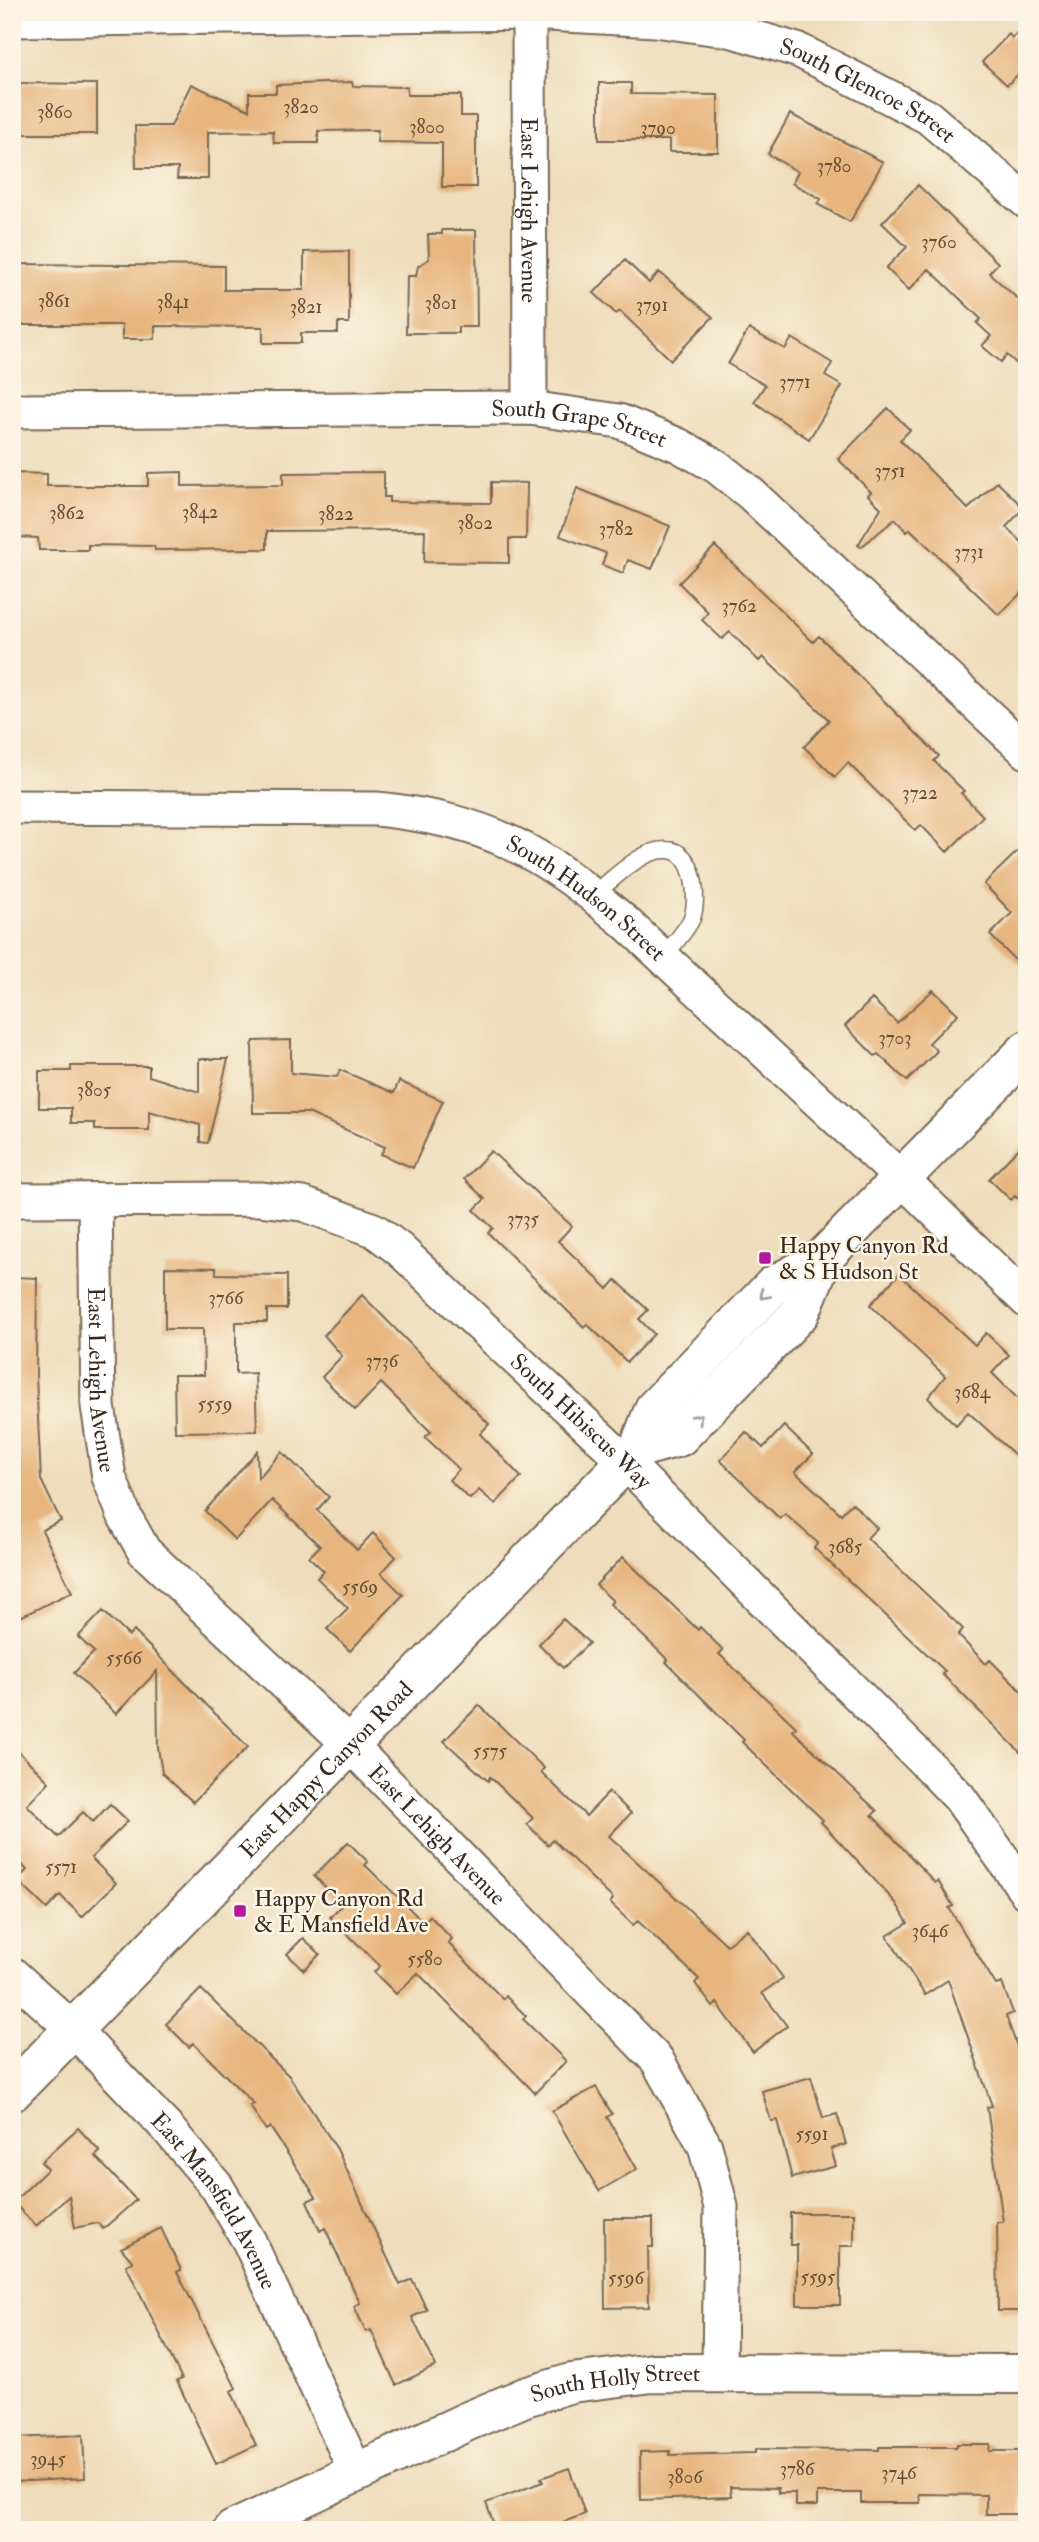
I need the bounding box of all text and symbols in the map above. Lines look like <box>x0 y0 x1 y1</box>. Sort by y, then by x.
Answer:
street label: South Glencoe Street <box>776 32 962 150</box>
house number: 3820 <box>283 95 319 119</box>
house number: 3860 <box>37 100 73 124</box>
house number: 3800 <box>409 115 445 139</box>
house number: 3790 <box>640 116 676 140</box>
street label: East Lehigh Avenue <box>514 117 544 303</box>
house number: 3780 <box>817 154 851 178</box>
house number: 3760 <box>921 230 957 254</box>
house number: 3861 <box>38 289 70 313</box>
house number: 3841 <box>156 290 190 314</box>
house number: 3801 <box>425 291 457 315</box>
house number: 3791 <box>636 293 668 317</box>
house number: 3821 <box>290 295 322 319</box>
house number: 3771 <box>779 370 811 394</box>
street label: South Grape Street <box>491 394 671 454</box>
house number: 3751 <box>874 459 906 483</box>
house number: 3842 <box>182 500 218 524</box>
house number: 3862 <box>49 501 85 525</box>
house number: 3822 <box>318 502 354 526</box>
house number: 3802 <box>457 511 493 535</box>
house number: 3782 <box>599 517 633 541</box>
house number: 3731 <box>954 540 984 564</box>
house number: 3762 <box>721 594 757 618</box>
house number: 3722 <box>902 781 938 805</box>
street label: South Hudson Street <box>501 829 672 967</box>
house number: 3703 <box>879 1026 912 1050</box>
house number: 3805 <box>77 1078 112 1102</box>
house number: 3735 <box>507 1207 539 1231</box>
place label: Happy Canyon Rd & S Hudson St <box>779 1231 949 1286</box>
marker: Happy Canyon Rd & S Hudson St <box>757 1250 773 1266</box>
house number: 3766 <box>208 1286 245 1310</box>
street label: East Lehigh Avenue <box>81 1287 122 1475</box>
one-way arrow <box>760 1287 773 1300</box>
street label: South Hibiscus Way <box>504 1347 659 1496</box>
house number: 3736 <box>366 1349 400 1373</box>
house number: 3684 <box>954 1380 991 1404</box>
house number: 5559 <box>198 1392 232 1416</box>
one-way arrow <box>689 1413 702 1426</box>
house number: 3685 <box>828 1535 863 1559</box>
house number: 5569 <box>342 1575 378 1599</box>
house number: 5566 <box>106 1646 143 1670</box>
street label: East Happy Canyon Road <box>233 1675 419 1865</box>
house number: 5575 <box>473 1739 508 1763</box>
street label: East Lehigh Avenue <box>362 1758 512 1912</box>
house number: 5571 <box>45 1855 77 1879</box>
place label: Happy Canyon Rd & E Mansfield Ave <box>254 1884 429 1939</box>
marker: Happy Canyon Rd & E Mansfield Ave <box>232 1903 248 1919</box>
house number: 3646 <box>912 1919 950 1943</box>
house number: 5580 <box>407 1947 443 1971</box>
street label: East Mansfield Avenue <box>145 2106 283 2294</box>
house number: 5591 <box>795 2122 829 2146</box>
house number: 5595 <box>801 2265 836 2289</box>
house number: 5596 <box>608 2266 645 2290</box>
street label: South Holly Street <box>527 2359 700 2410</box>
house number: 3945 <box>30 2447 66 2471</box>
house number: 3786 <box>780 2457 816 2481</box>
house number: 3746 <box>881 2461 918 2485</box>
house number: 3806 <box>667 2465 704 2489</box>

